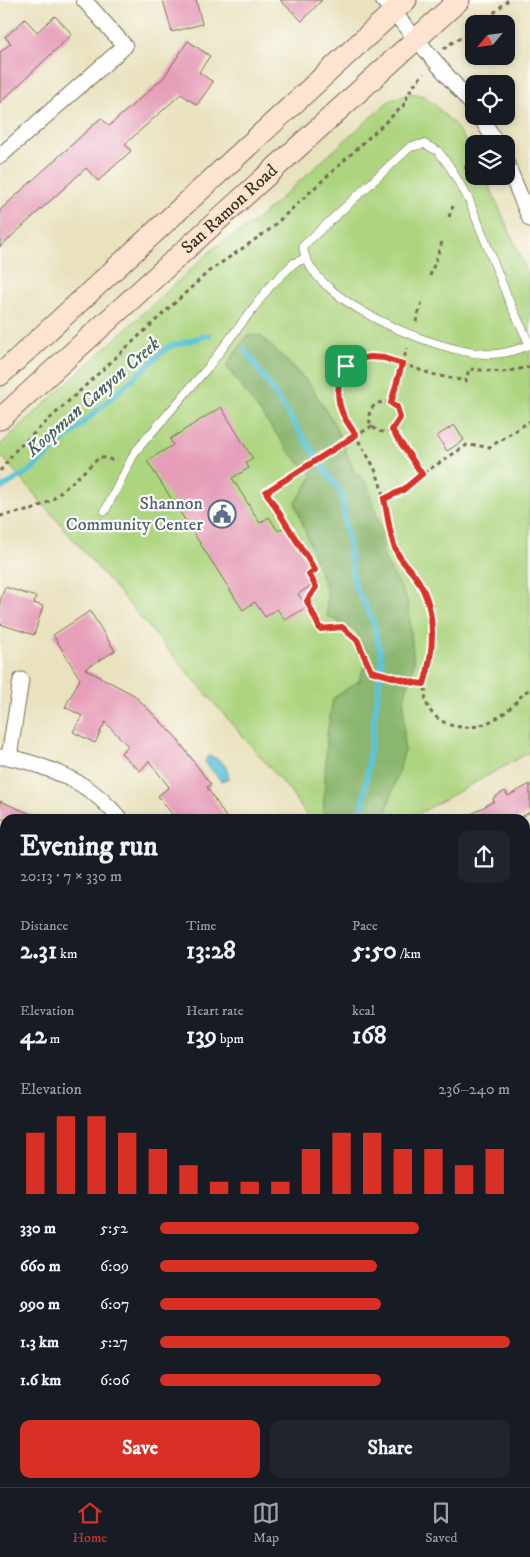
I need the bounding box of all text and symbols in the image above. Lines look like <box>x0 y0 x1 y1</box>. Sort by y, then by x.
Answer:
north arrow <box>465 15 515 65</box>
map controls <box>465 15 515 185</box>
button: locate <box>465 75 515 125</box>
button: layers <box>465 135 515 185</box>
street label: San Ramon Road <box>177 160 282 259</box>
water label: Koopman Canyon Creek <box>20 332 165 463</box>
pin <box>325 345 367 387</box>
icon: arrive <box>332 352 360 380</box>
place label: Shannon Community Center <box>66 493 204 536</box>
public building icon: Shannon Community Center <box>207 499 237 529</box>
text: Evening run <box>20 829 158 864</box>
button: share <box>458 831 510 883</box>
text: 20:13 · 7 × 330 m <box>20 866 122 886</box>
text: Distance <box>20 917 68 935</box>
text: Time <box>186 917 216 935</box>
text: Pace <box>352 917 378 935</box>
text: 2.31 <box>20 935 57 966</box>
text: 13:28 <box>186 935 236 966</box>
text: 5:50 <box>352 935 397 966</box>
text: km <box>57 945 78 963</box>
text: /km <box>397 945 421 963</box>
text: Elevation <box>20 1002 74 1020</box>
text: Heart rate <box>186 1002 243 1020</box>
text: kcal <box>352 1002 375 1020</box>
text: 42 <box>20 1020 47 1051</box>
text: 139 <box>186 1020 217 1051</box>
text: 168 <box>352 1020 387 1051</box>
text: m <box>47 1030 60 1048</box>
text: bpm <box>217 1030 244 1048</box>
text: Elevation <box>20 1079 82 1099</box>
text: 236–240 m <box>438 1079 510 1099</box>
text: 330 m <box>20 1218 56 1238</box>
text: 5:52 <box>100 1218 128 1238</box>
text: 660 m <box>20 1256 61 1276</box>
text: 6:09 <box>100 1256 129 1276</box>
text: 990 m <box>20 1294 60 1314</box>
text: 6:07 <box>100 1294 130 1314</box>
text: 1.3 km <box>20 1332 59 1352</box>
text: 5:27 <box>100 1332 128 1352</box>
text: 1.6 km <box>20 1370 61 1390</box>
text: 6:06 <box>100 1370 129 1390</box>
button: Save <box>20 1420 260 1478</box>
button: Share <box>270 1420 510 1478</box>
tab: Home <box>73 1499 107 1547</box>
tab: Map <box>252 1499 280 1547</box>
tab: Saved <box>425 1499 457 1547</box>

